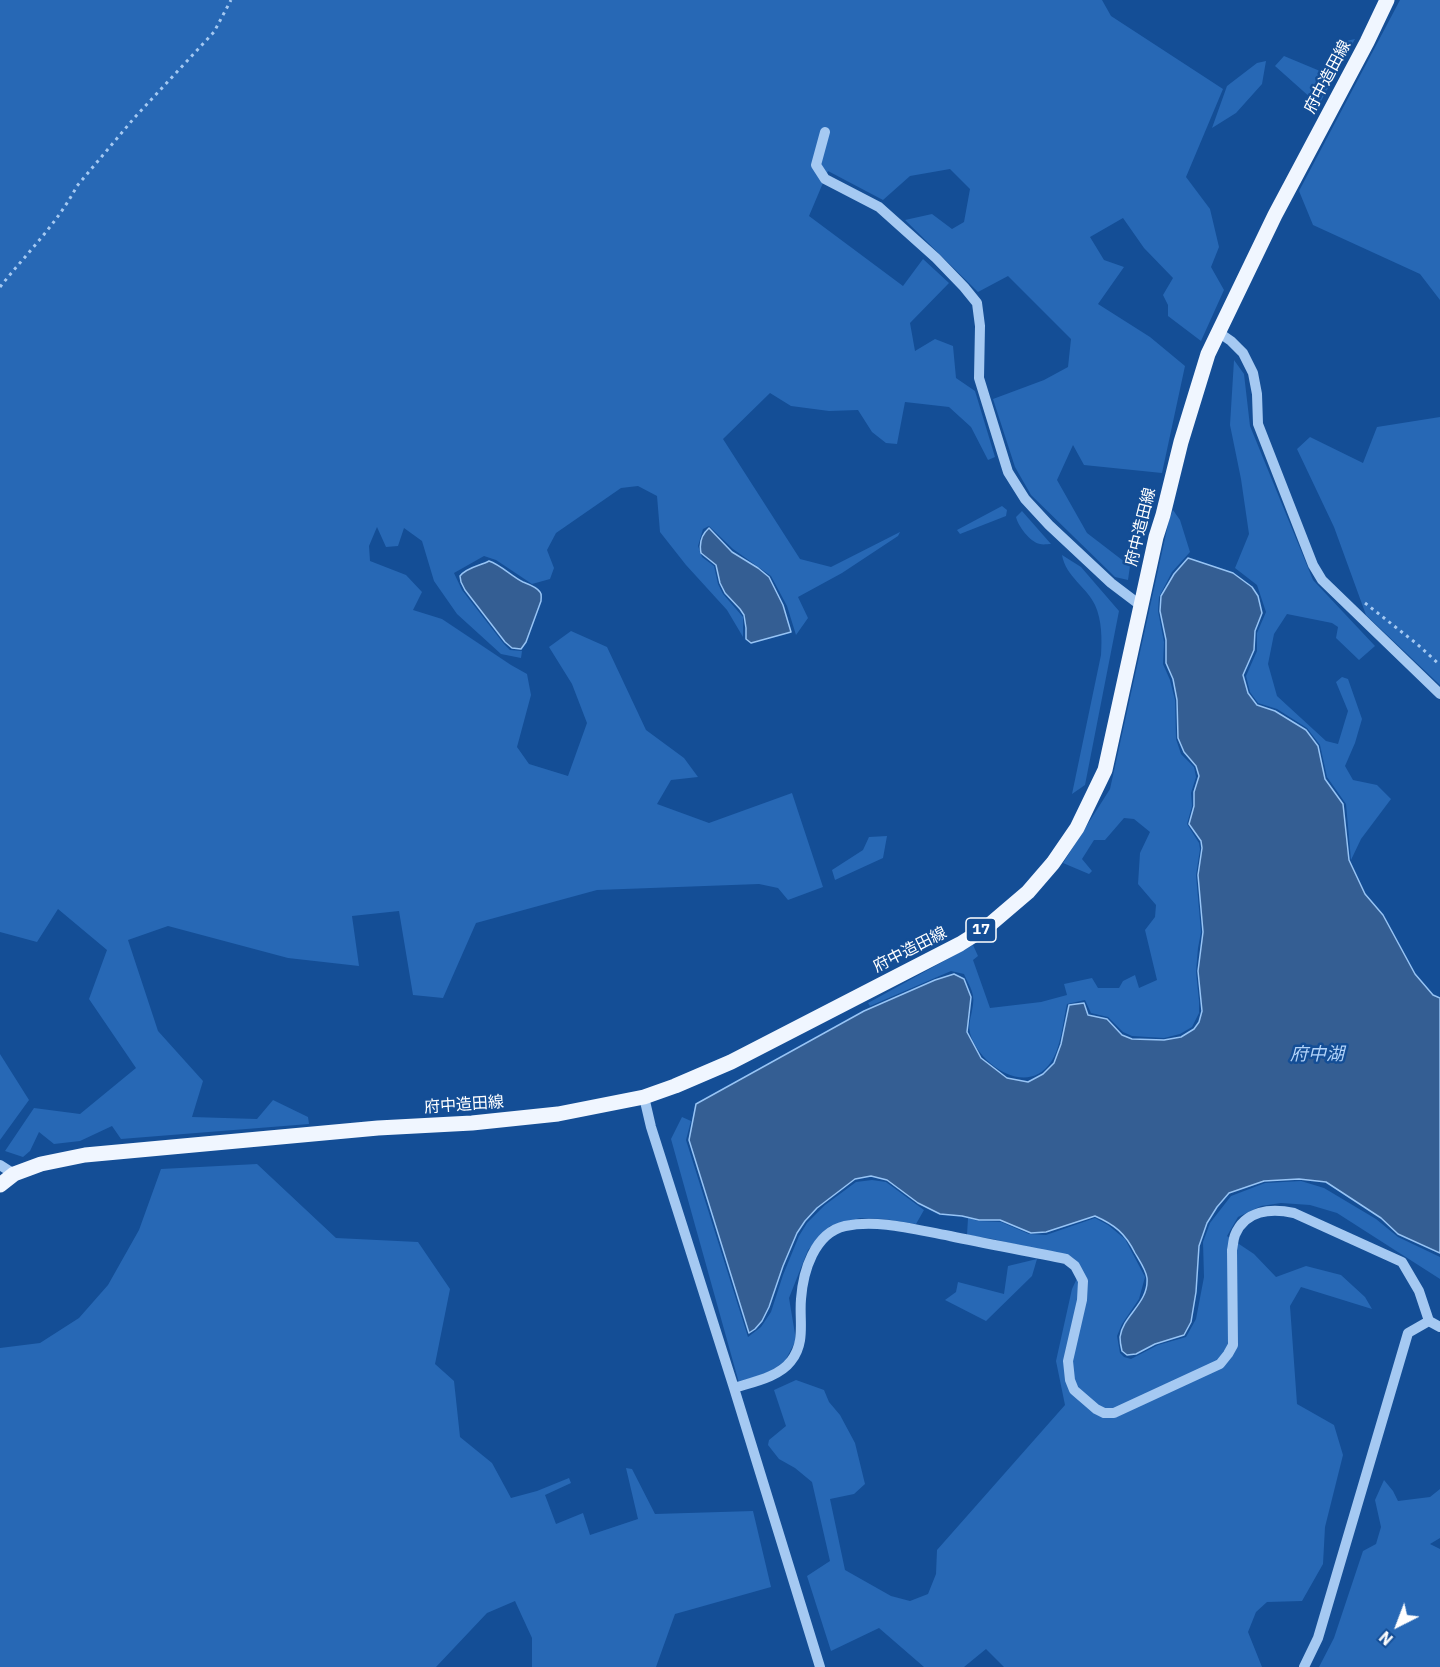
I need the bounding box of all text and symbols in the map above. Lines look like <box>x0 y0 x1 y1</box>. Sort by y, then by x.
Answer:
street label: 府中造田線 <box>1301 37 1355 117</box>
street label: 府中造田線 <box>1122 486 1160 568</box>
road number: 17 <box>966 918 996 942</box>
street label: 府中造田線 <box>870 923 950 977</box>
water label: 府中湖 <box>1290 1044 1344 1066</box>
street label: 府中造田線 <box>423 1093 505 1117</box>
north arrow <box>1368 1595 1428 1655</box>
text: N <box>1375 1627 1397 1650</box>

